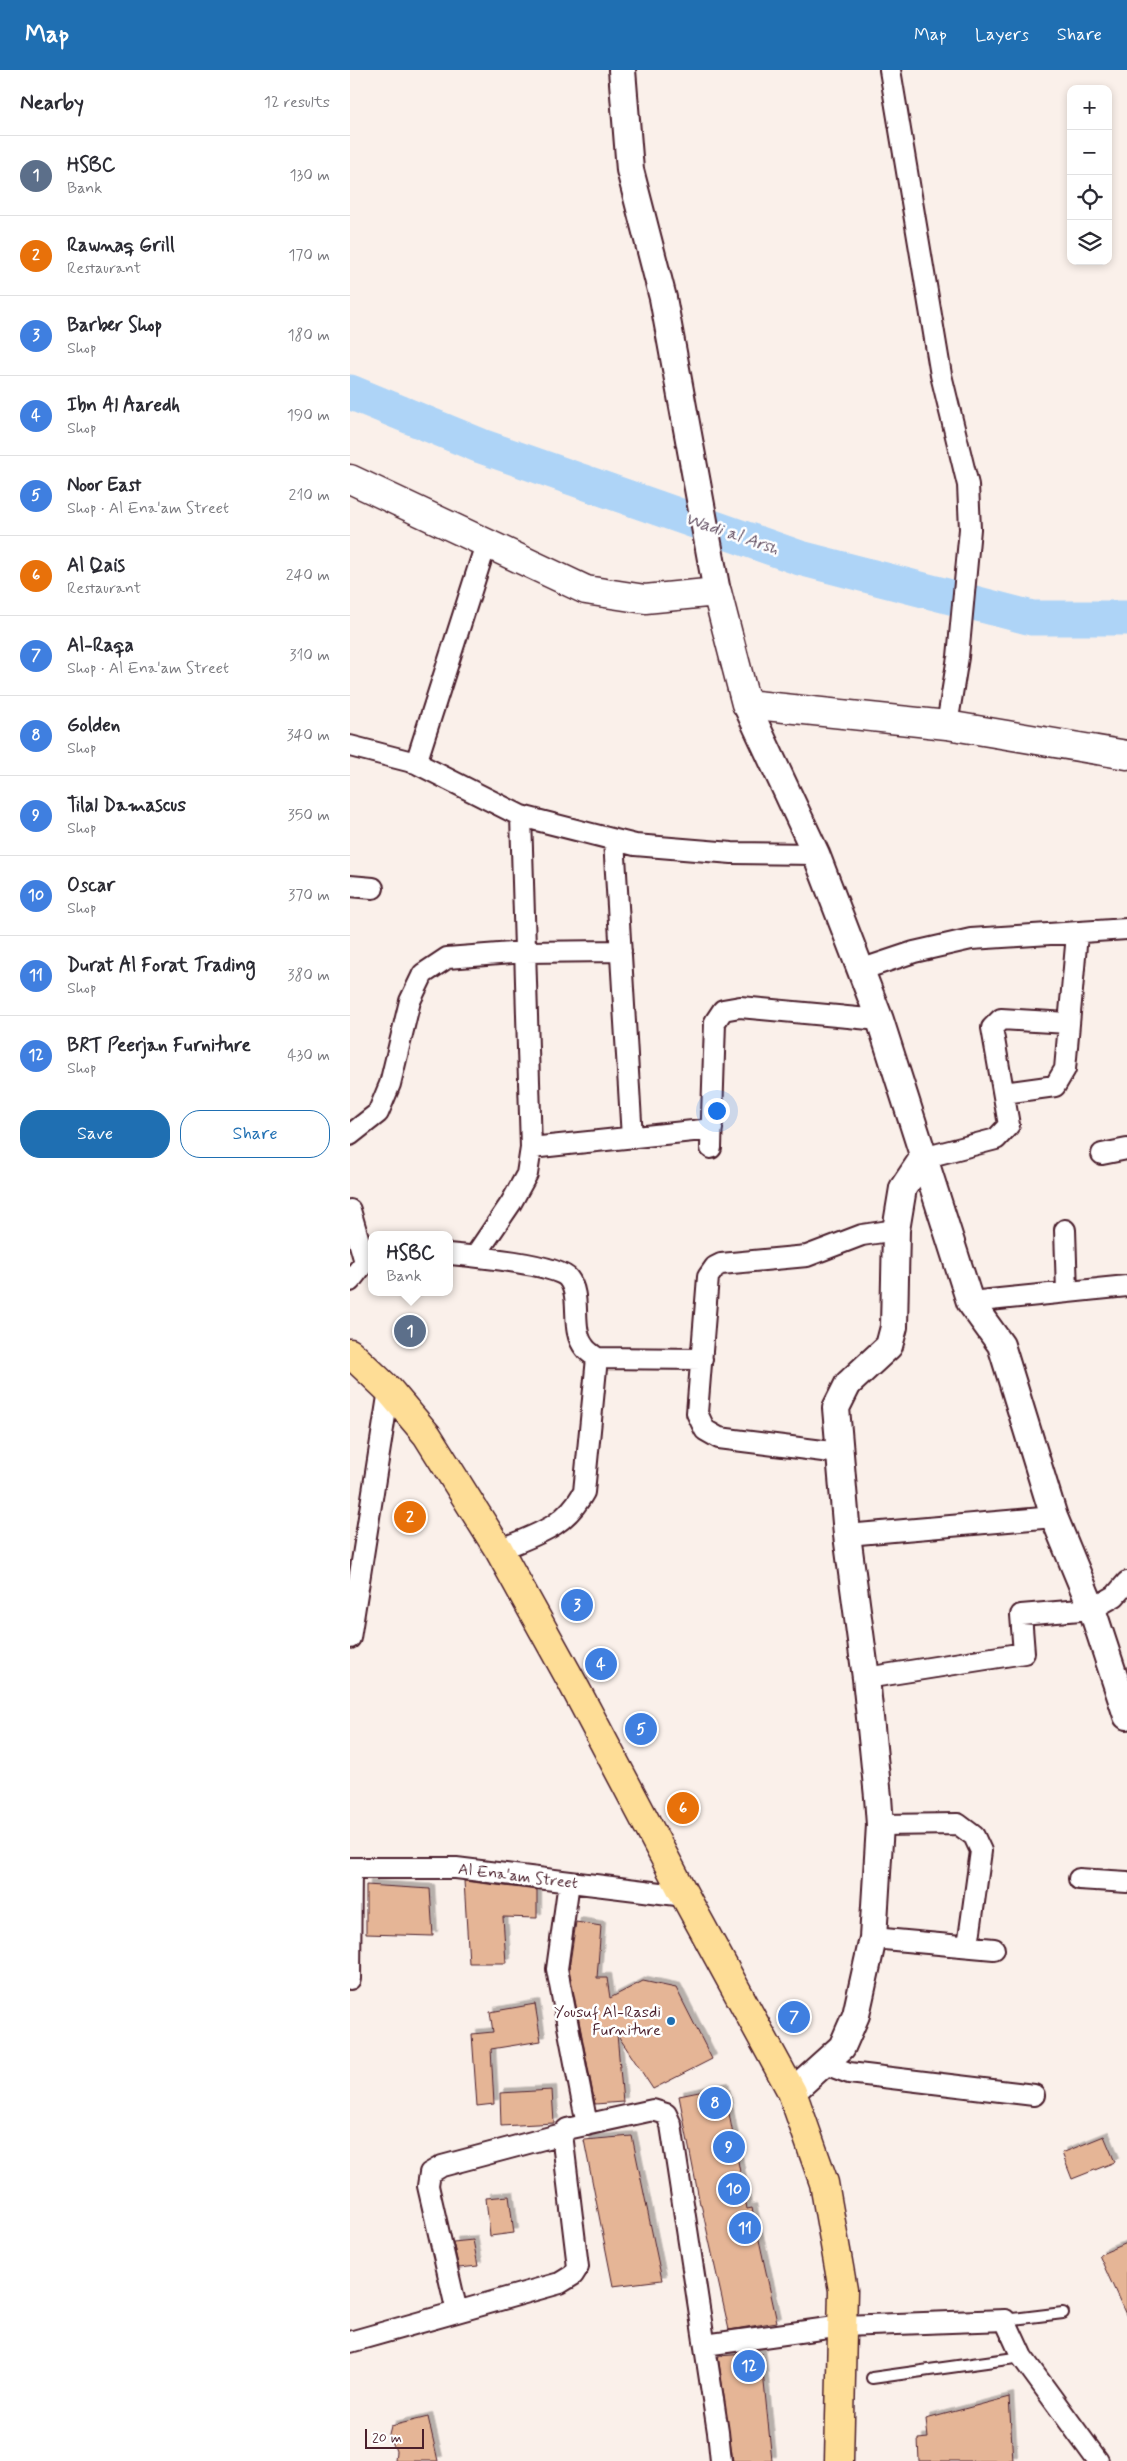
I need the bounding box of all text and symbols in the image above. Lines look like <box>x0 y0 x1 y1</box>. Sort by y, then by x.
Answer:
text: Map <box>25 20 69 51</box>
text: Map <box>914 23 947 47</box>
text: Layers <box>975 23 1029 47</box>
text: Share <box>1057 23 1102 47</box>
map controls <box>1067 85 1112 265</box>
button: + <box>1067 85 1112 130</box>
text: Nearby <box>20 89 84 117</box>
text: 12 results <box>264 92 330 113</box>
button: − <box>1067 130 1112 175</box>
text: HSBC <box>67 153 115 178</box>
text: 1 <box>32 165 40 186</box>
text: 130 m <box>289 165 330 186</box>
button: locate <box>1067 175 1112 220</box>
text: Bank <box>67 178 102 199</box>
button: layers <box>1067 220 1112 265</box>
text: Rawnaq Grill <box>67 233 175 258</box>
text: 2 <box>32 245 40 266</box>
text: 170 m <box>288 245 330 266</box>
text: Restaurant <box>67 258 141 279</box>
text: Barber Shop <box>67 313 162 338</box>
text: 3 <box>32 325 40 346</box>
text: 180 m <box>287 325 330 346</box>
text: Shop <box>67 338 96 359</box>
text: Ibn Al Aaredh <box>67 393 180 418</box>
text: 4 <box>31 405 41 426</box>
text: 190 m <box>287 405 330 426</box>
text: Shop <box>67 418 96 439</box>
text: Noor East <box>67 473 141 498</box>
text: 5 <box>31 485 41 506</box>
text: 210 m <box>289 485 330 506</box>
text: Shop · Al Ena'am Street <box>67 498 229 519</box>
water label: Wadi al Arsh <box>682 507 782 561</box>
text: Al Qais <box>67 553 125 578</box>
text: 6 <box>32 565 40 586</box>
text: 240 m <box>286 565 330 586</box>
text: Restaurant <box>67 578 141 599</box>
text: Al-Raqa <box>67 633 134 658</box>
text: 7 <box>31 645 41 666</box>
text: 310 m <box>289 645 330 666</box>
text: Shop · Al Ena'am Street <box>67 658 229 679</box>
text: Golden <box>67 713 120 738</box>
text: 8 <box>31 725 41 746</box>
text: 340 m <box>286 725 330 746</box>
text: Shop <box>67 738 96 759</box>
text: Tilal Damascus <box>67 793 186 818</box>
text: 9 <box>32 805 40 826</box>
text: 350 m <box>288 805 330 826</box>
text: Shop <box>67 818 96 839</box>
text: Oscar <box>67 873 115 898</box>
text: 10 <box>28 885 44 906</box>
text: 370 m <box>288 885 330 906</box>
text: Shop <box>67 898 96 919</box>
text: Durat Al Forat Trading <box>67 953 255 978</box>
text: 11 <box>29 965 43 986</box>
text: 380 m <box>287 965 330 986</box>
text: Shop <box>67 978 96 999</box>
text: BRT Peerjan Furniture <box>67 1033 251 1058</box>
text: 12 <box>28 1045 44 1066</box>
text: 430 m <box>287 1045 330 1066</box>
text: Shop <box>67 1058 96 1079</box>
your location <box>704 1098 730 1124</box>
button: Save <box>20 1110 170 1158</box>
button: Share <box>180 1110 330 1158</box>
popup <box>368 1231 453 1296</box>
text: HSBC <box>386 1241 435 1266</box>
text: Bank <box>386 1266 422 1287</box>
pin: 1 <box>394 1312 426 1350</box>
pin: 2 <box>394 1498 426 1536</box>
pin: 3 <box>561 1586 593 1624</box>
pin: 4 <box>585 1645 617 1683</box>
pin: 5 <box>625 1710 657 1748</box>
pin: 6 <box>667 1789 699 1827</box>
street label: Al Ena'am Street <box>457 1858 579 1894</box>
pin: 7 <box>778 1998 810 2036</box>
place label: Yousuf Al-Rasdi Furniture <box>554 2002 661 2041</box>
marker: Yousuf Al-Rasdi Furniture <box>665 2015 677 2027</box>
pin: 8 <box>699 2084 731 2122</box>
pin: 9 <box>713 2128 745 2166</box>
pin: 10 <box>718 2170 750 2208</box>
pin: 11 <box>729 2209 761 2247</box>
pin: 12 <box>733 2347 765 2385</box>
scale bar <box>365 2426 424 2449</box>
text: 20 m <box>372 2429 402 2447</box>

